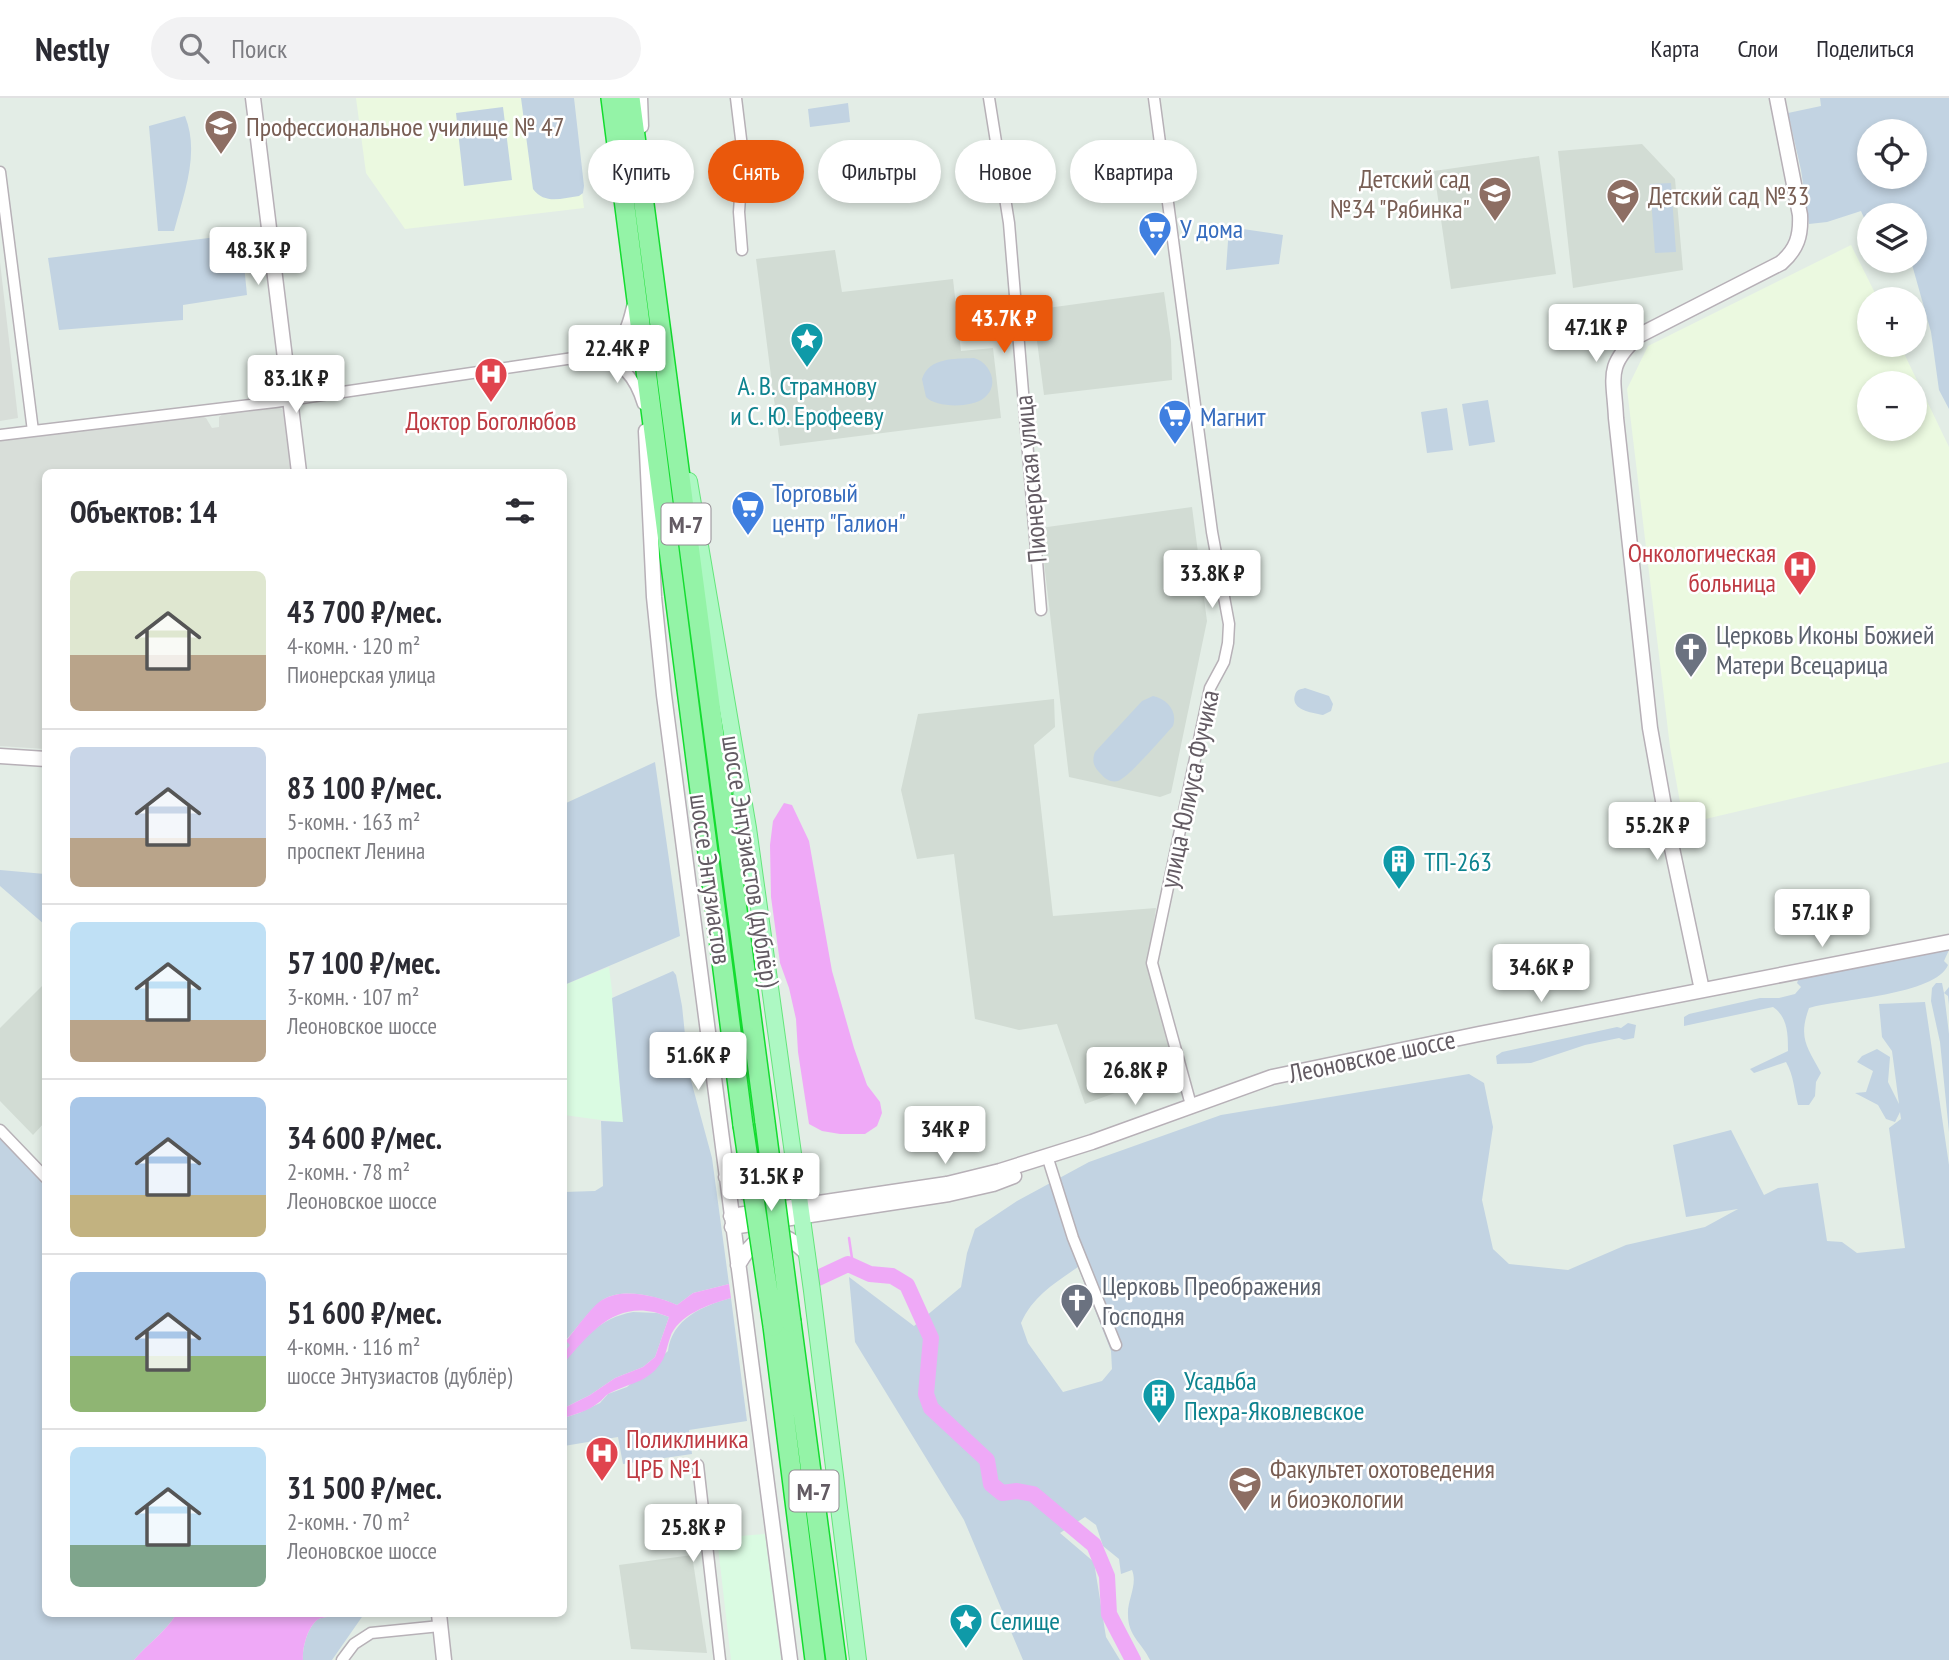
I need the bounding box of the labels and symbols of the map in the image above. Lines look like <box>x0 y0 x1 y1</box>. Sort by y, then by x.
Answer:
school or university icon: Профессиональное училище № 47 <box>202 107 240 156</box>
place label: Профессиональное училище № 47 <box>246 110 564 143</box>
place label: Детский сад №34 "Рябинка" <box>1330 162 1470 225</box>
school or university icon: Детский сад №34 "Рябинка" <box>1476 174 1514 223</box>
school or university icon: Детский сад №33 <box>1604 176 1642 225</box>
place label: Детский сад №33 <box>1648 179 1810 212</box>
supermarket icon: У дома <box>1136 209 1174 258</box>
place label: У дома <box>1180 212 1243 245</box>
pin: 48.3K ₽ <box>193 228 323 287</box>
pin: 43.7K ₽ <box>939 296 1069 355</box>
pin: 47.1K ₽ <box>1531 304 1661 364</box>
place icon: А. В. Страмнову и С. Ю. Ерофееву <box>788 320 826 369</box>
pin: 22.4K ₽ <box>552 326 682 385</box>
hospital icon: Доктор Боголюбов <box>472 355 510 404</box>
pin: 83.1K ₽ <box>231 356 361 415</box>
place label: А. В. Страмнову и С. Ю. Ерофееву <box>730 369 884 432</box>
street label: Пионерская улица <box>1006 394 1054 564</box>
supermarket icon: Магнит <box>1156 397 1194 446</box>
place label: Магнит <box>1200 400 1266 433</box>
place label: Доктор Боголюбов <box>405 404 577 437</box>
place label: Торговый центр "Галион" <box>772 476 906 539</box>
supermarket icon: Торговый центр "Галион" <box>729 488 767 537</box>
road number: М-7 <box>662 503 710 544</box>
place label: Онкологическая больница <box>1628 536 1776 599</box>
hospital icon: Онкологическая больница <box>1781 548 1819 597</box>
pin: 33.8K ₽ <box>1147 550 1277 610</box>
place label: Церковь Иконы Божией Матери Всецарица <box>1716 618 1934 681</box>
church icon: Церковь Иконы Божией Матери Всецарица <box>1672 630 1710 679</box>
street label: улица Юлиуса Фучика <box>1152 687 1226 891</box>
street label: шоссе Энтузиастов (дублёр) <box>715 733 787 989</box>
street label: шоссе Энтузиастов <box>683 792 739 966</box>
pin: 55.2K ₽ <box>1592 802 1722 862</box>
building icon: ТП-263 <box>1380 842 1418 891</box>
place label: ТП-263 <box>1424 845 1492 878</box>
pin: 57.1K ₽ <box>1757 890 1887 949</box>
pin: 34.6K ₽ <box>1476 944 1606 1004</box>
street label: Леоновское шоссе <box>1285 1022 1458 1090</box>
pin: 51.6K ₽ <box>633 1032 763 1092</box>
pin: 26.8K ₽ <box>1070 1048 1200 1107</box>
pin: 34K ₽ <box>896 1107 994 1166</box>
pin: 31.5K ₽ <box>706 1154 836 1213</box>
place label: Церковь Преображения Господня <box>1102 1269 1321 1332</box>
church icon: Церковь Преображения Господня <box>1058 1281 1096 1330</box>
place label: Усадьба Пехра-Яковлевское <box>1184 1364 1364 1427</box>
building icon: Усадьба Пехра-Яковлевское <box>1140 1376 1178 1425</box>
place label: Поликлиника ЦРБ №1 <box>626 1422 749 1485</box>
hospital icon: Поликлиника ЦРБ №1 <box>583 1434 621 1483</box>
place label: Факультет охотоведения и биоэкологии <box>1270 1452 1495 1515</box>
school or university icon: Факультет охотоведения и биоэкологии <box>1226 1464 1264 1513</box>
road number: М-7 <box>790 1470 838 1512</box>
pin: 25.8K ₽ <box>628 1504 758 1564</box>
place icon: Селище <box>947 1601 985 1650</box>
place label: Селище <box>990 1604 1060 1637</box>

